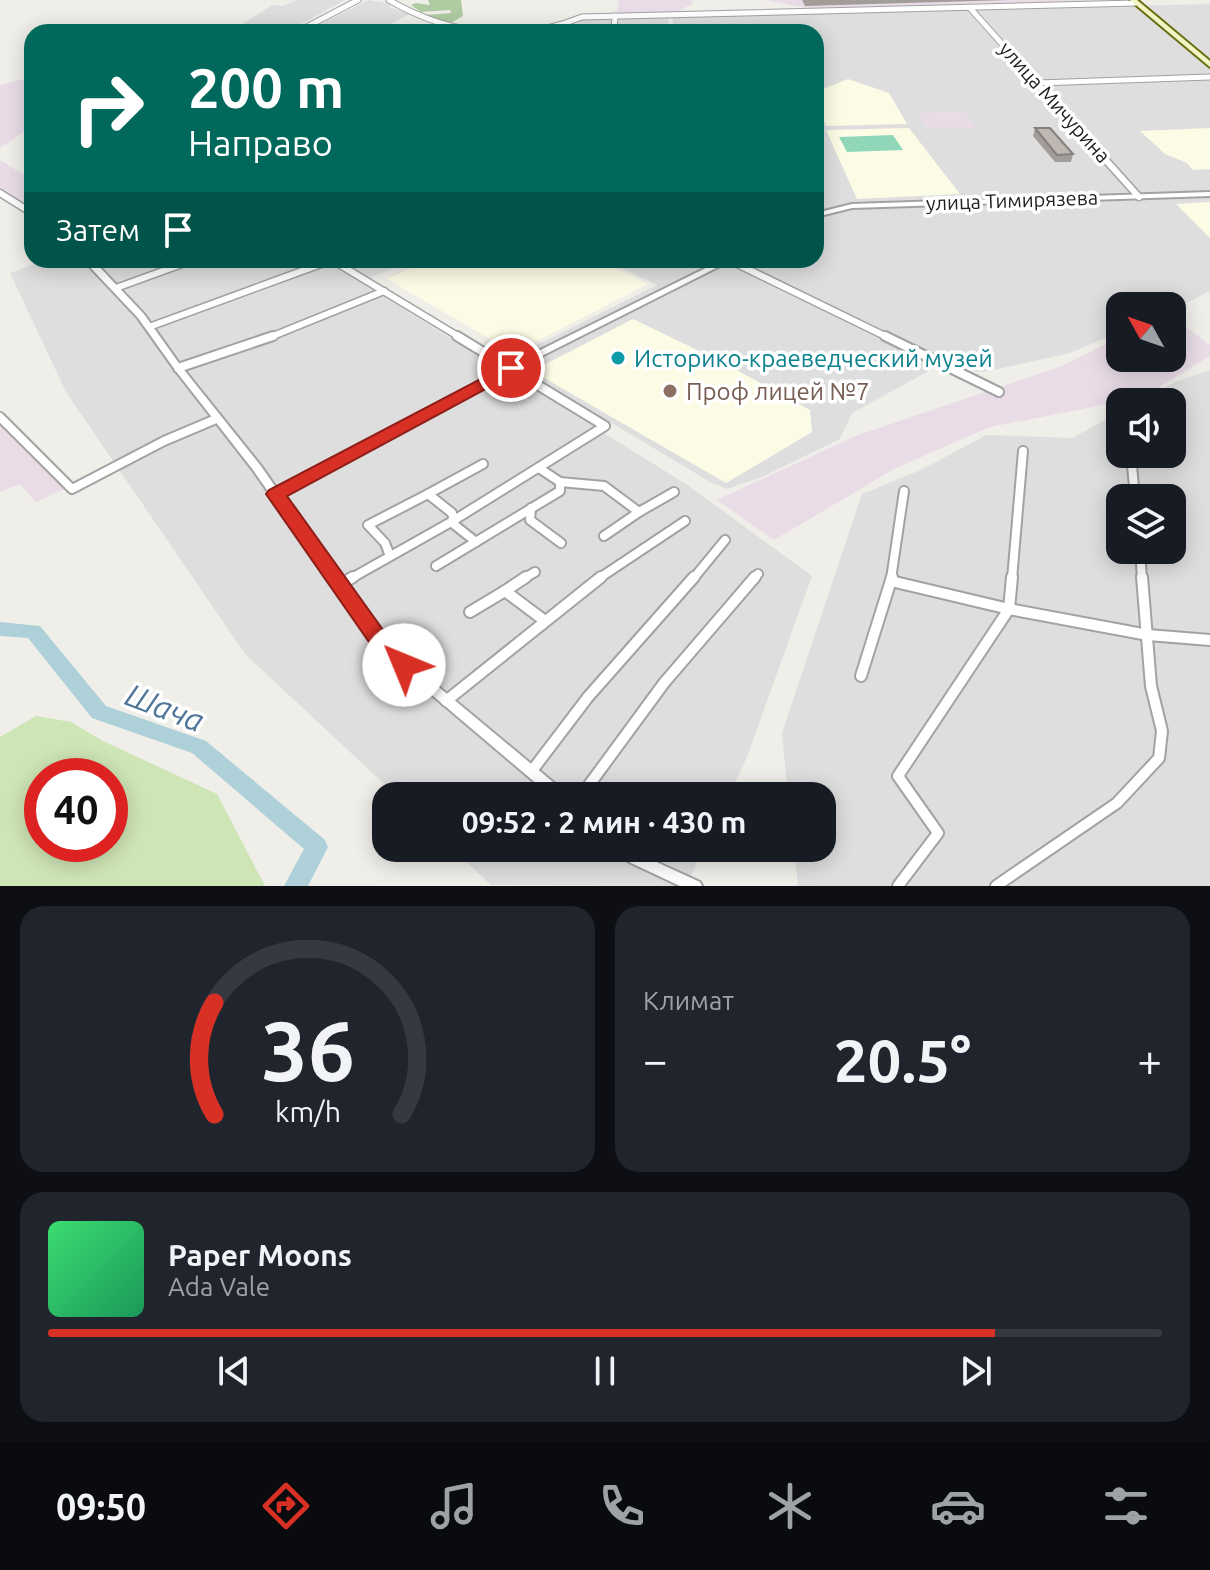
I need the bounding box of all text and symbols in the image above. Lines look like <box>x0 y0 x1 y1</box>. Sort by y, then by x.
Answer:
street label: улица Мичурина <box>995 37 1115 167</box>
icon: right <box>56 56 160 160</box>
text: 200 m <box>188 56 344 119</box>
text: Направо <box>188 122 333 163</box>
street label: улица Тимирязева <box>926 186 1098 214</box>
icon: arrive <box>156 208 200 252</box>
text: Затем <box>56 213 140 247</box>
north arrow <box>1106 292 1186 372</box>
map controls <box>1106 292 1186 564</box>
pin <box>477 334 545 402</box>
place label: Историко-краеведческий музей <box>634 345 993 372</box>
icon: arrive <box>489 346 533 390</box>
marker: Историко-краеведческий музей <box>609 349 627 367</box>
place label: Проф лицей №7 <box>686 378 869 405</box>
marker: Проф лицей №7 <box>661 382 679 400</box>
button: sound <box>1106 388 1186 468</box>
button: layers <box>1106 484 1186 564</box>
position arrow <box>362 623 446 707</box>
water label: Шача <box>121 676 209 738</box>
speed limit sign: 40 <box>24 758 128 862</box>
text: 09:52 · 2 мин · 430 m <box>462 805 746 839</box>
text: Климат <box>643 986 734 1015</box>
text: 36 <box>261 1003 354 1097</box>
text: 20.5° <box>834 1026 971 1093</box>
text: − <box>643 1035 668 1084</box>
text: + <box>1137 1035 1162 1084</box>
text: km/h <box>275 1095 341 1127</box>
text: Paper Moons <box>168 1238 352 1272</box>
text: Ada Vale <box>168 1272 270 1301</box>
icon: previous <box>212 1349 256 1393</box>
icon: pause <box>583 1349 627 1393</box>
icon: next <box>954 1349 998 1393</box>
icon: directions <box>258 1478 314 1534</box>
icon: music <box>426 1478 482 1534</box>
icon: phone <box>594 1478 650 1534</box>
icon: climate <box>762 1478 818 1534</box>
icon: car <box>930 1478 986 1534</box>
icon: filters <box>1098 1478 1154 1534</box>
text: 09:50 <box>56 1486 146 1527</box>

